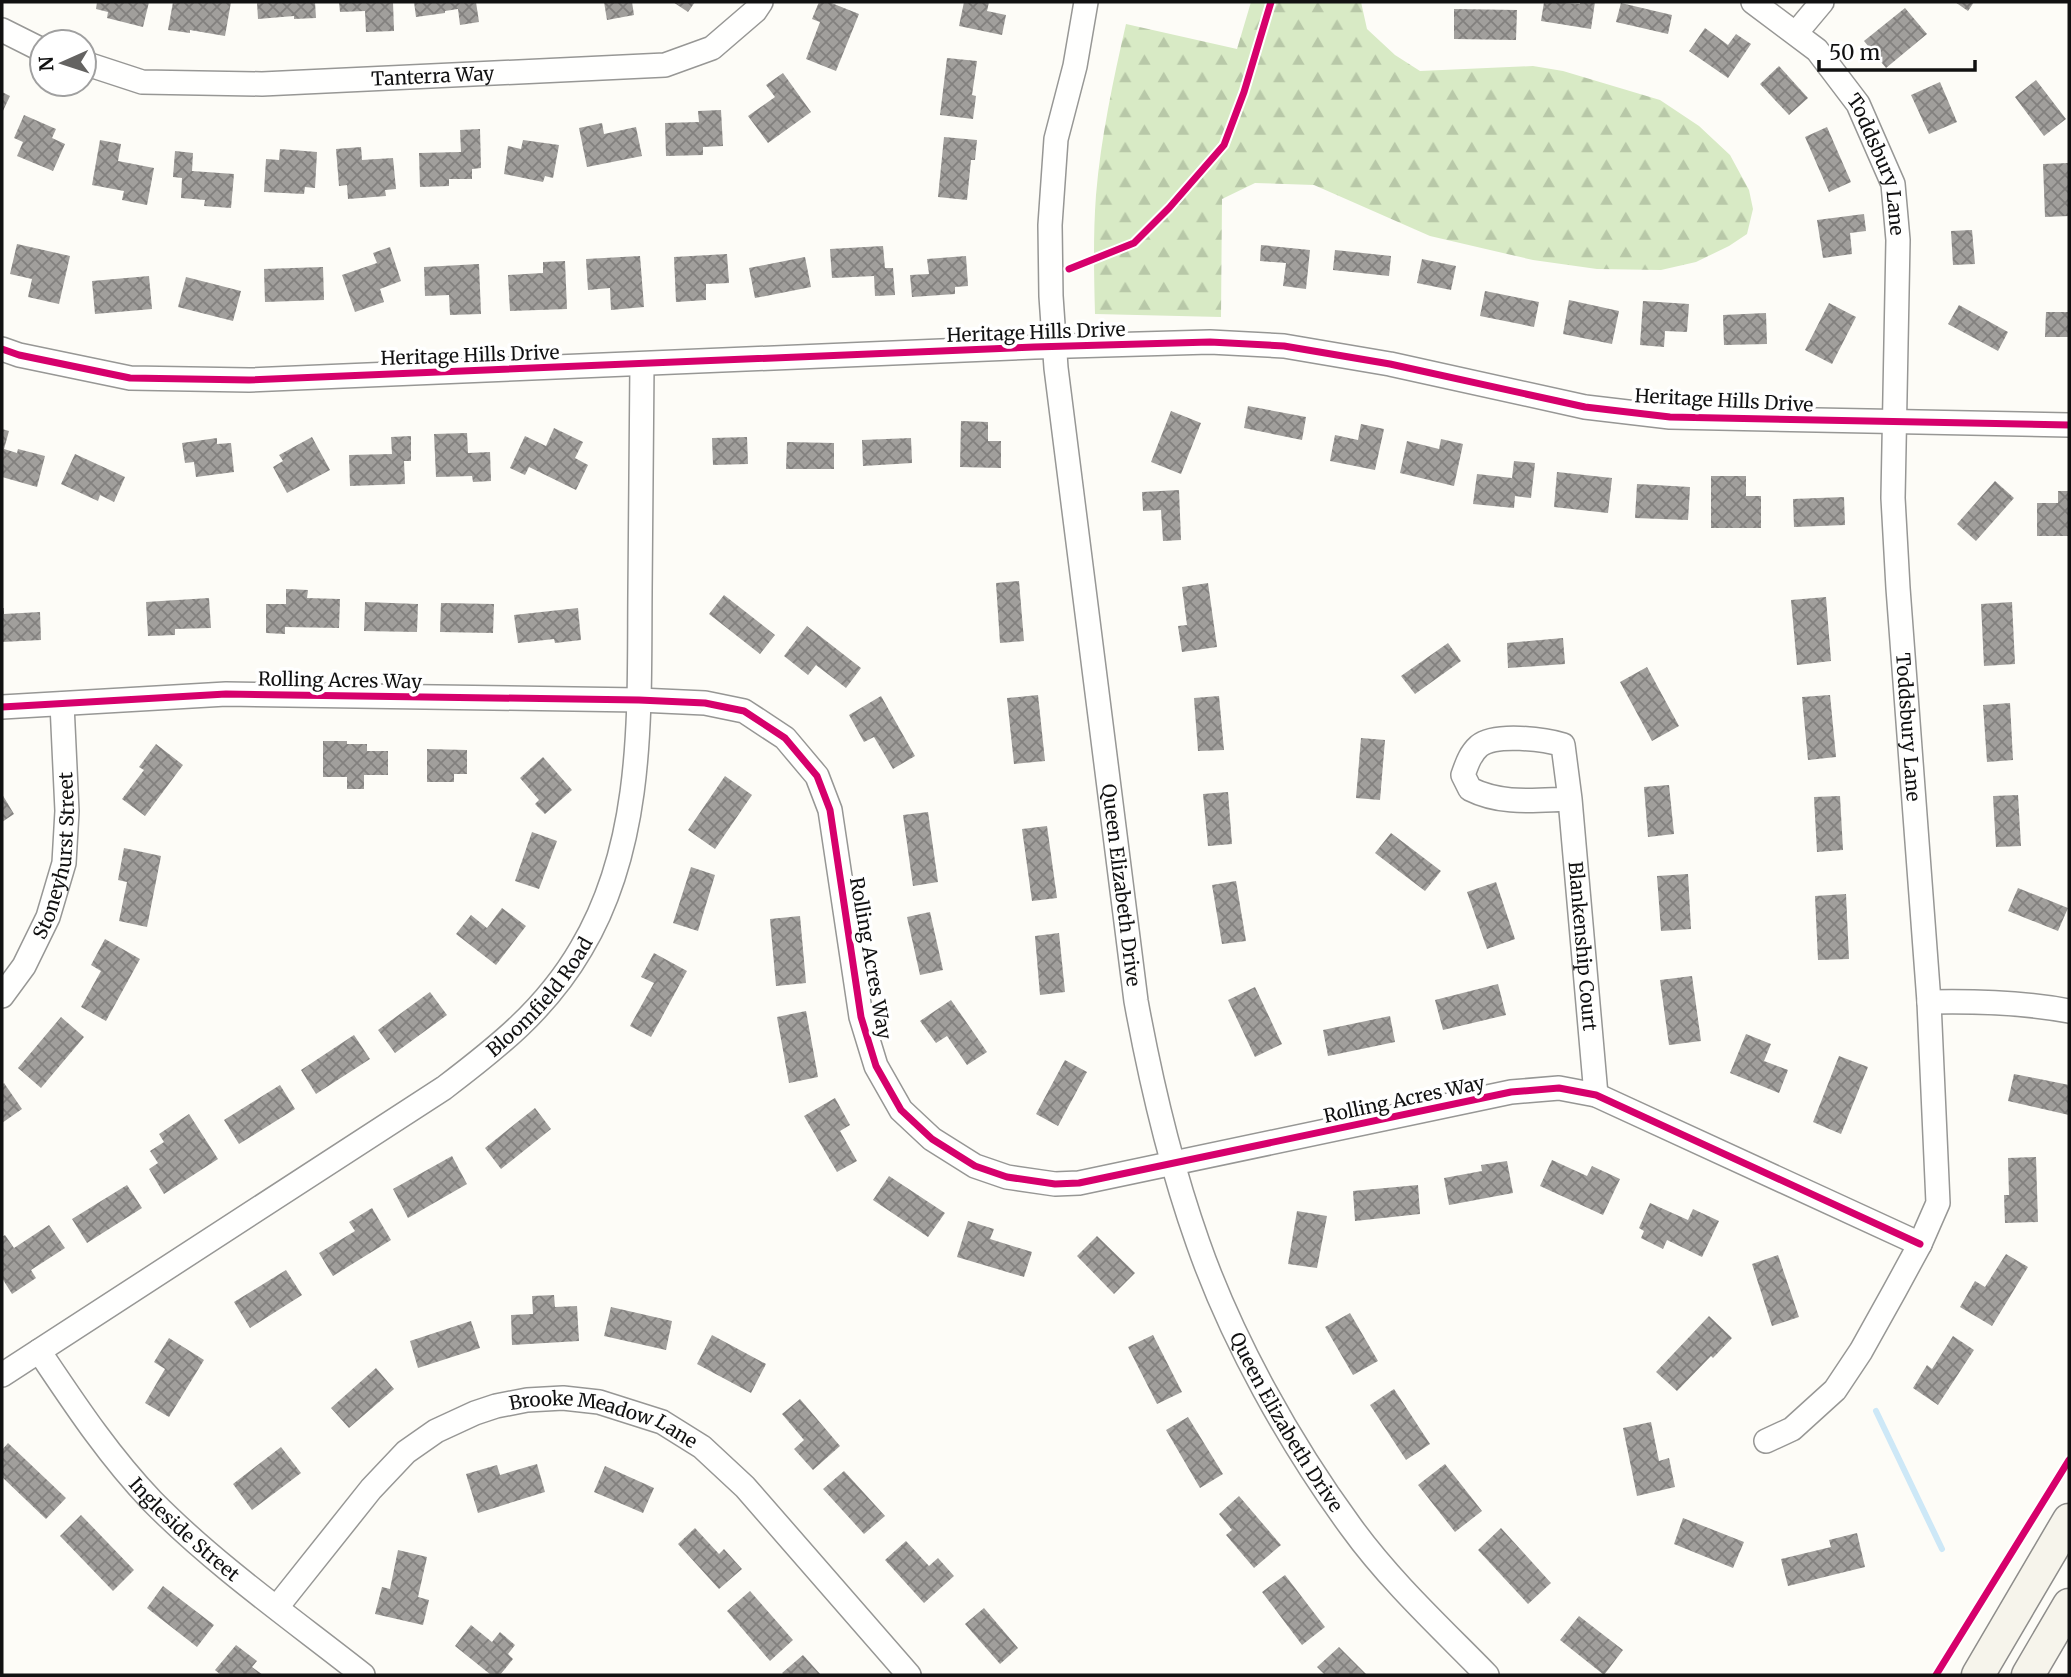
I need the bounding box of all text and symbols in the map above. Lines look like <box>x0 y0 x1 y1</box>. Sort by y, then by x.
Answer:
north arrow <box>28 28 98 98</box>
scale bar <box>1819 28 1975 72</box>
text: 50 m <box>1829 39 1880 66</box>
text: N <box>34 56 58 72</box>
street label: Tanterra Way <box>371 61 495 91</box>
street label: Toddsbury Lane <box>1842 88 1910 236</box>
street label: Heritage Hills Drive <box>946 317 1126 347</box>
street label: Heritage Hills Drive <box>380 340 560 370</box>
street label: Heritage Hills Drive <box>1634 383 1814 417</box>
street label: Toddsbury Lane <box>1891 652 1926 802</box>
street label: Rolling Acres Way <box>258 667 422 693</box>
street label: Stoneyhurst Street <box>27 771 79 943</box>
street label: Queen Elizabeth Drive <box>1097 782 1146 988</box>
street label: Blankenship Court <box>1564 860 1602 1033</box>
street label: Rolling Acres Way <box>845 875 897 1041</box>
street label: Bloomfield Road <box>481 933 597 1062</box>
street label: Rolling Acres Way <box>1321 1070 1487 1128</box>
street label: Queen Elizabeth Drive <box>1225 1328 1348 1517</box>
street label: Brooke Meadow Lane <box>507 1386 702 1453</box>
street label: Ingleside Street <box>124 1472 245 1587</box>

